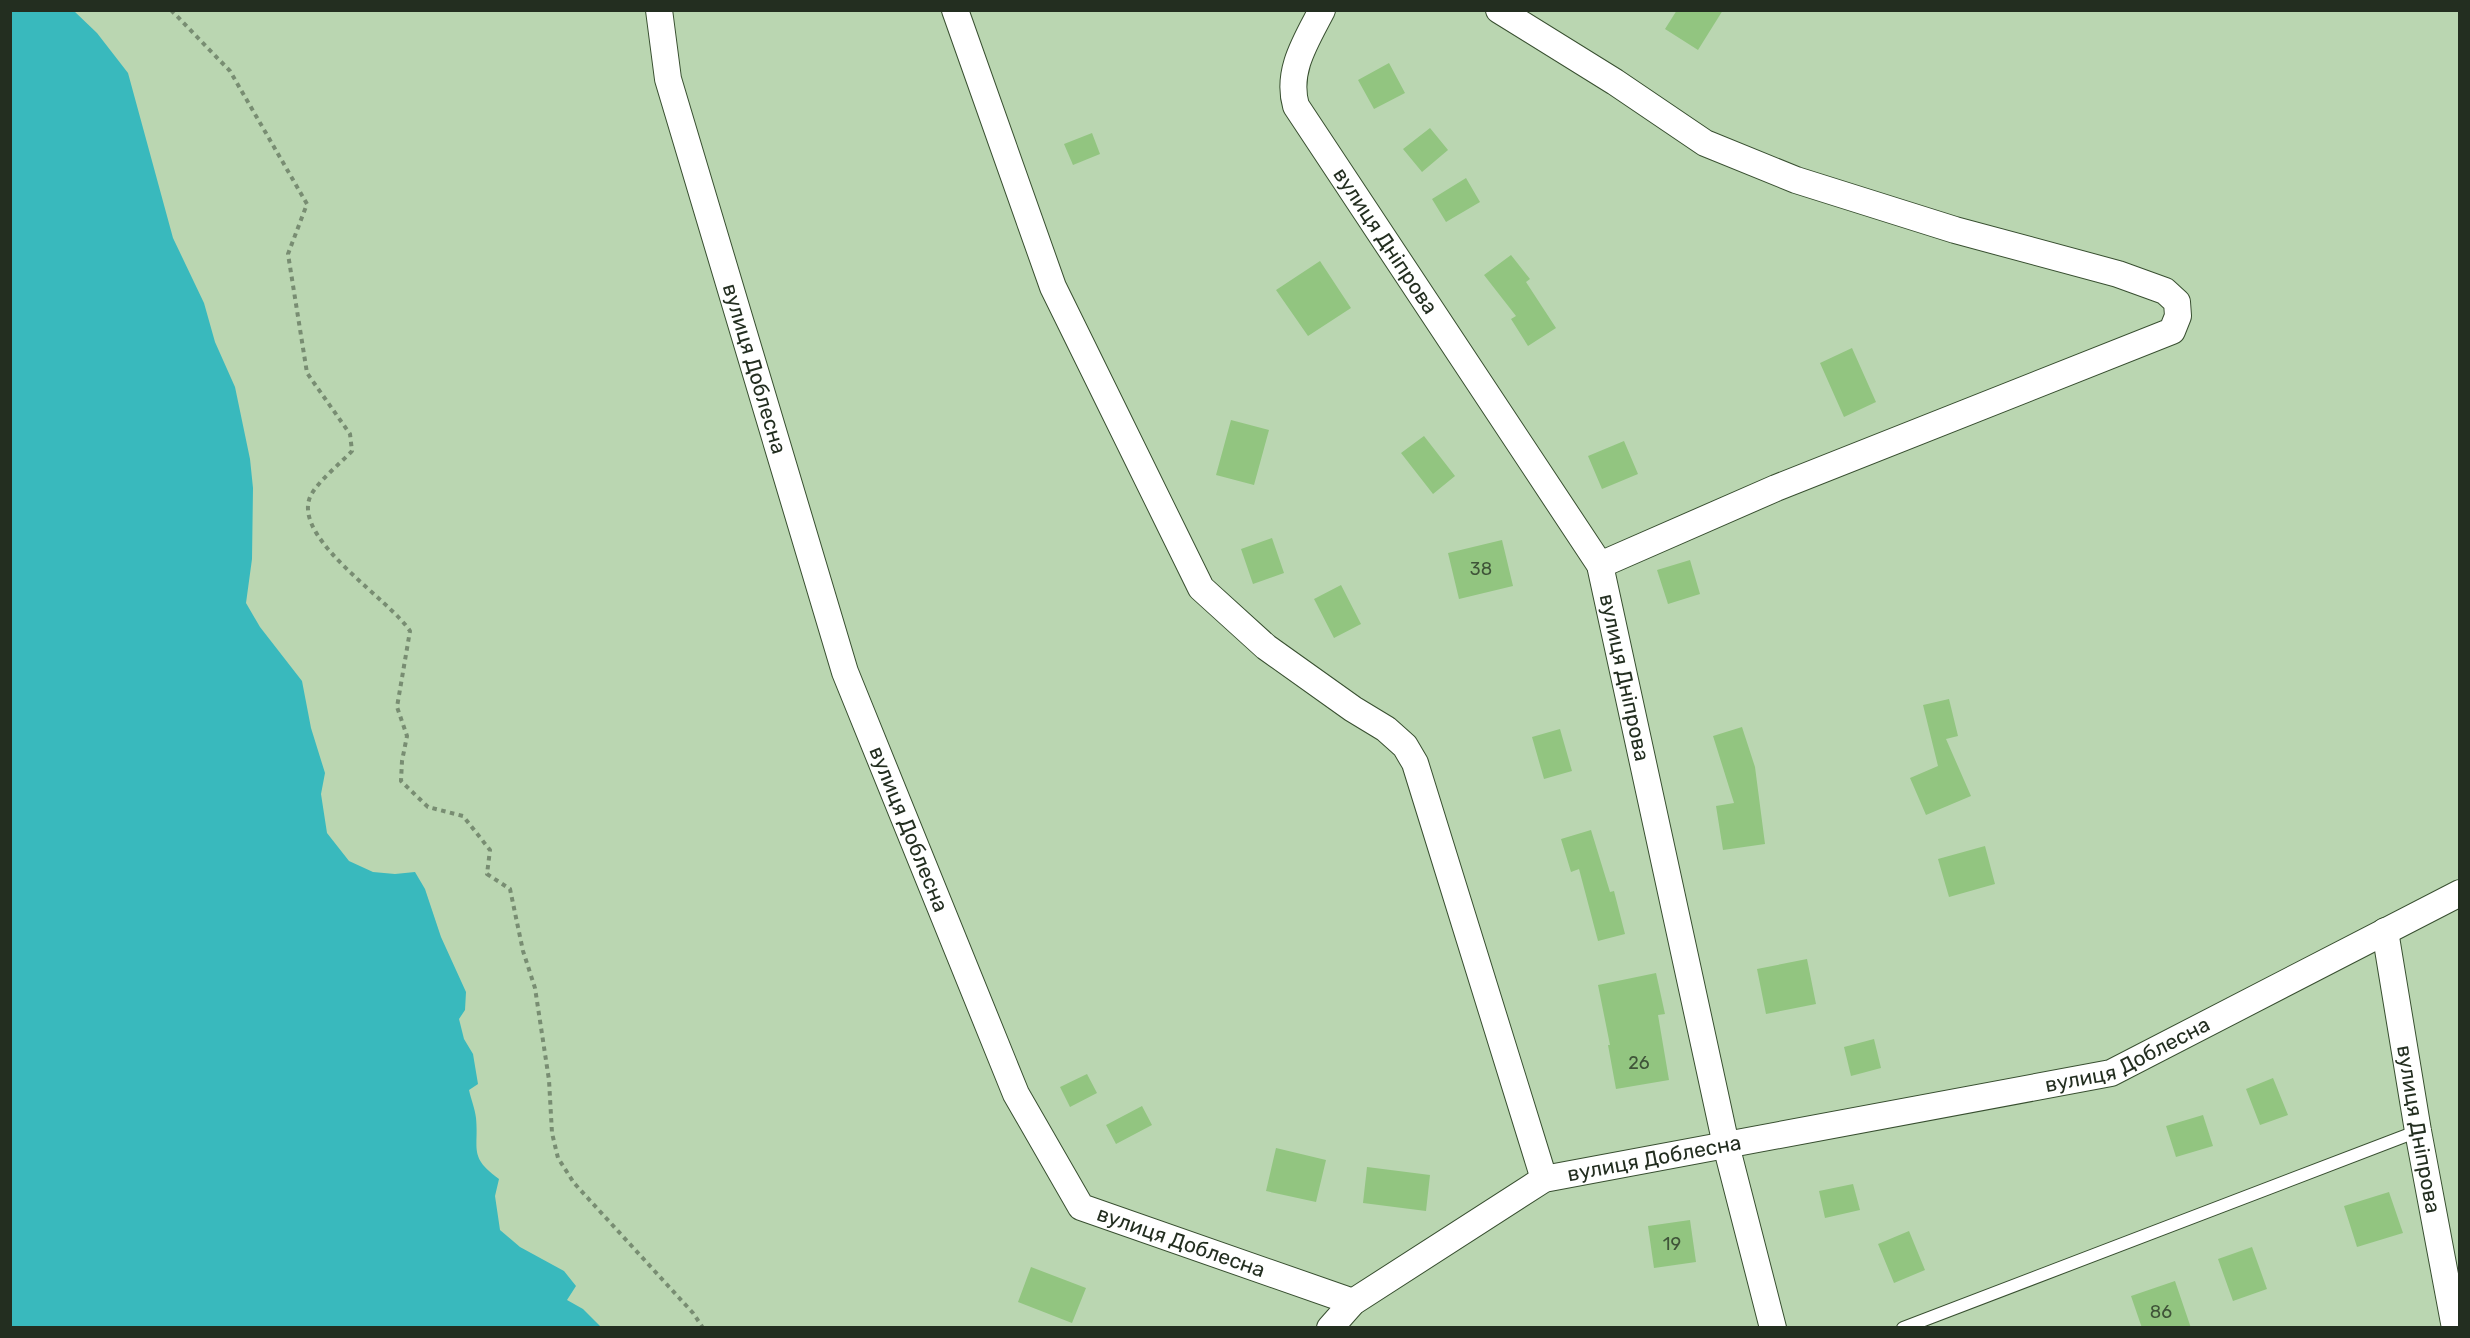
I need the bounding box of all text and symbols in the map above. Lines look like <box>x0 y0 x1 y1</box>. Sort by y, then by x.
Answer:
street label: вулиця Дніпрова <box>1328 163 1443 319</box>
street label: вулиця Доблесна <box>718 281 792 457</box>
house number: 38 <box>1470 558 1492 580</box>
street label: вулиця Дніпрова <box>1595 592 1655 763</box>
street label: вулиця Доблесна <box>864 743 954 915</box>
street label: вулиця Доблесна <box>2043 1011 2214 1097</box>
street label: вулиця Дніпрова <box>2392 1043 2446 1215</box>
house number: 26 <box>1628 1052 1650 1074</box>
street label: вулиця Доблесна <box>1565 1129 1743 1186</box>
street label: вулиця Доблесна <box>1094 1201 1268 1282</box>
house number: 19 <box>1663 1233 1681 1255</box>
house number: 86 <box>2150 1301 2172 1323</box>

